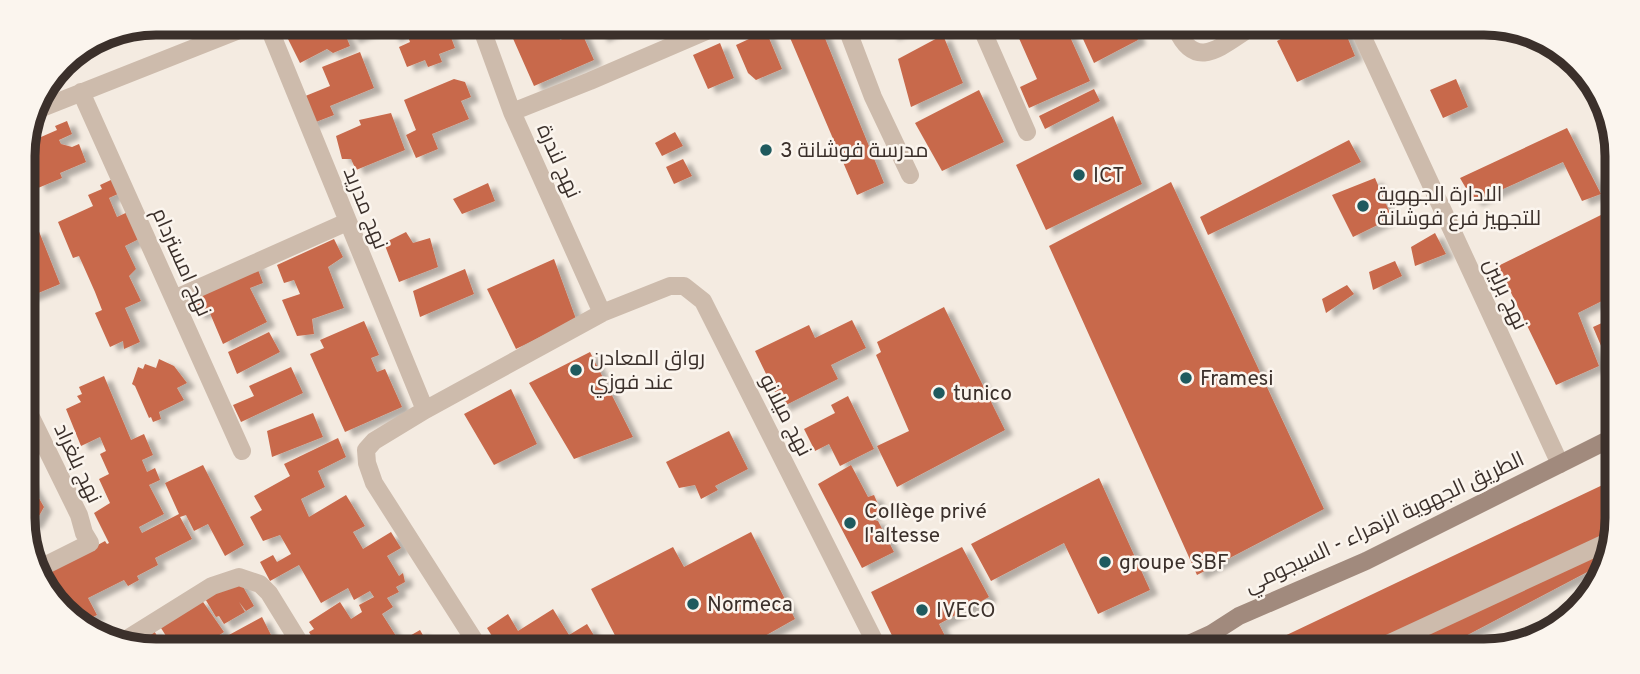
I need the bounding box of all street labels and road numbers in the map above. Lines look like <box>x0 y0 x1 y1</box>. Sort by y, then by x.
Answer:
street label: نهج لندرة <box>529 120 586 203</box>
street label: نهج مدريد <box>336 163 393 254</box>
street label: نهج امستردام <box>145 204 217 321</box>
street label: نهج برلين <box>1476 254 1533 335</box>
street label: نهج ميلانو <box>752 370 817 462</box>
street label: نهج بلغراد <box>46 419 107 508</box>
street label: الطريق الجهوية الزهراء - السيجومي <box>1240 447 1529 601</box>

